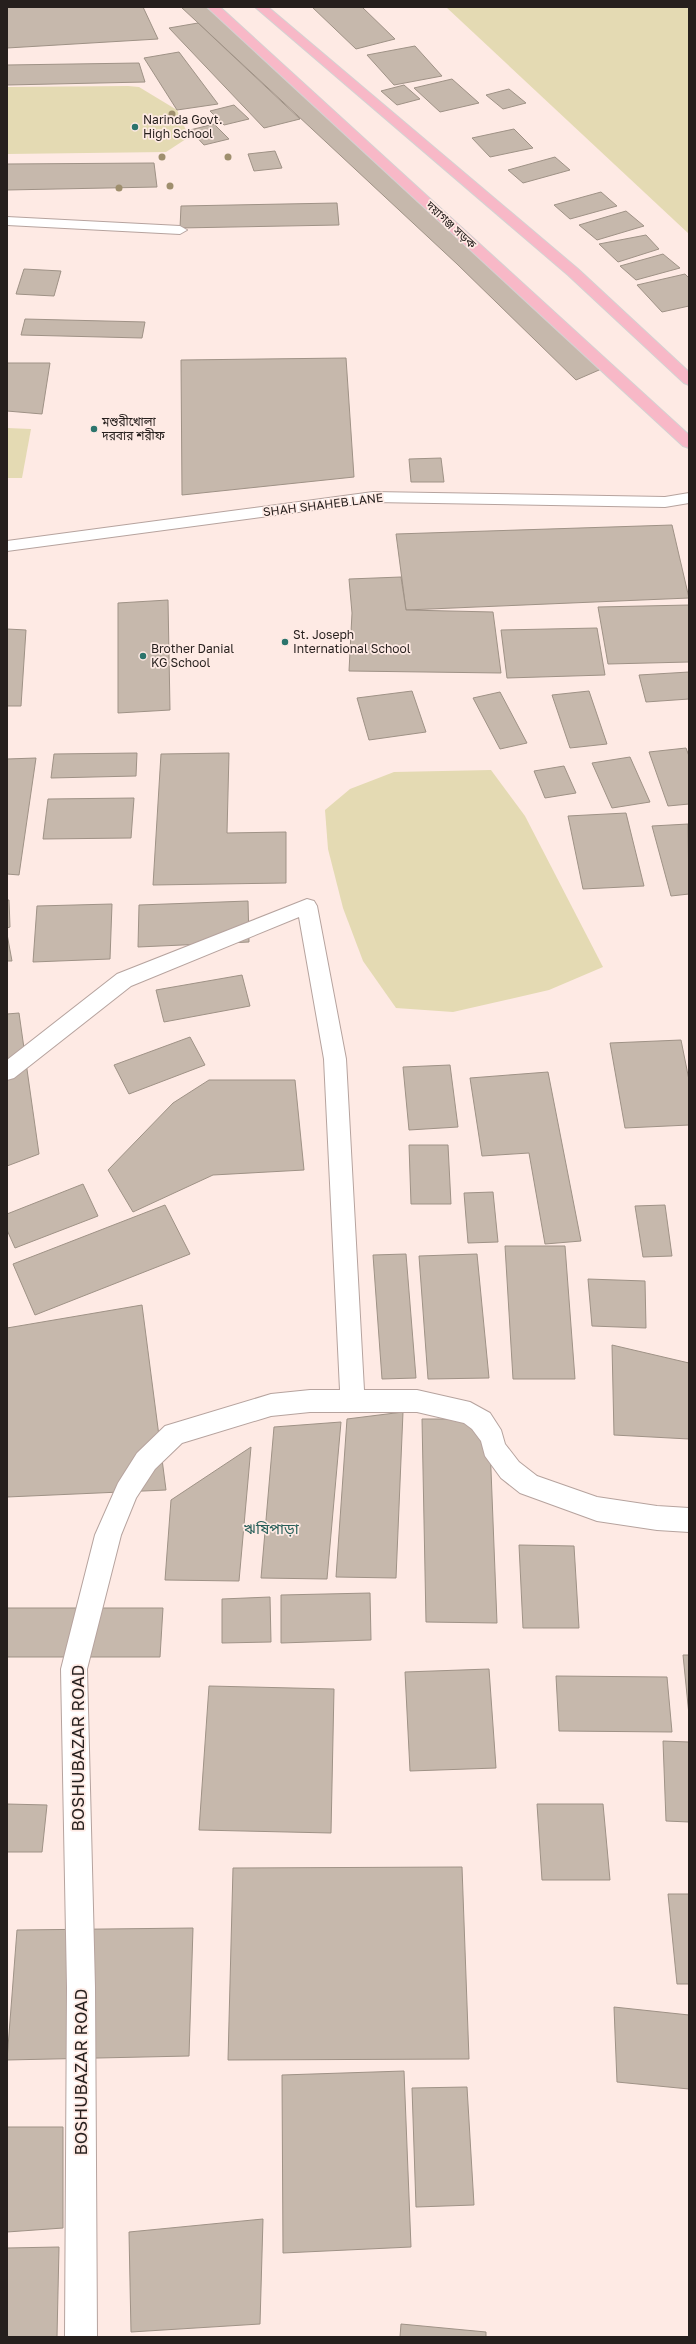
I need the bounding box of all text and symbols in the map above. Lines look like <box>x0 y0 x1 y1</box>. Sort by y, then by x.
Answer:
place label: Narinda Govt. High School <box>143 112 223 141</box>
marker: Narinda Govt. High School <box>130 122 140 132</box>
street label: দয়াগঞ্জ সড়ক <box>422 197 480 252</box>
place label: মশুরীখোলা দরবার শরীফ <box>101 414 166 443</box>
marker: মশুরীখোলা দরবার শরীফ <box>89 424 99 434</box>
street label: SHAH SHAHEB LANE <box>262 490 384 519</box>
place label: St. Joseph International School <box>293 627 411 656</box>
marker: St. Joseph International School <box>280 637 290 647</box>
place label: Brother Danial KG School <box>151 641 234 670</box>
marker: Brother Danial KG School <box>138 651 148 661</box>
district label: ঋষিপাড়া <box>243 1519 300 1537</box>
street label: BOSHUBAZAR ROAD <box>67 1664 88 1832</box>
street label: BOSHUBAZAR ROAD <box>70 1988 91 2156</box>

